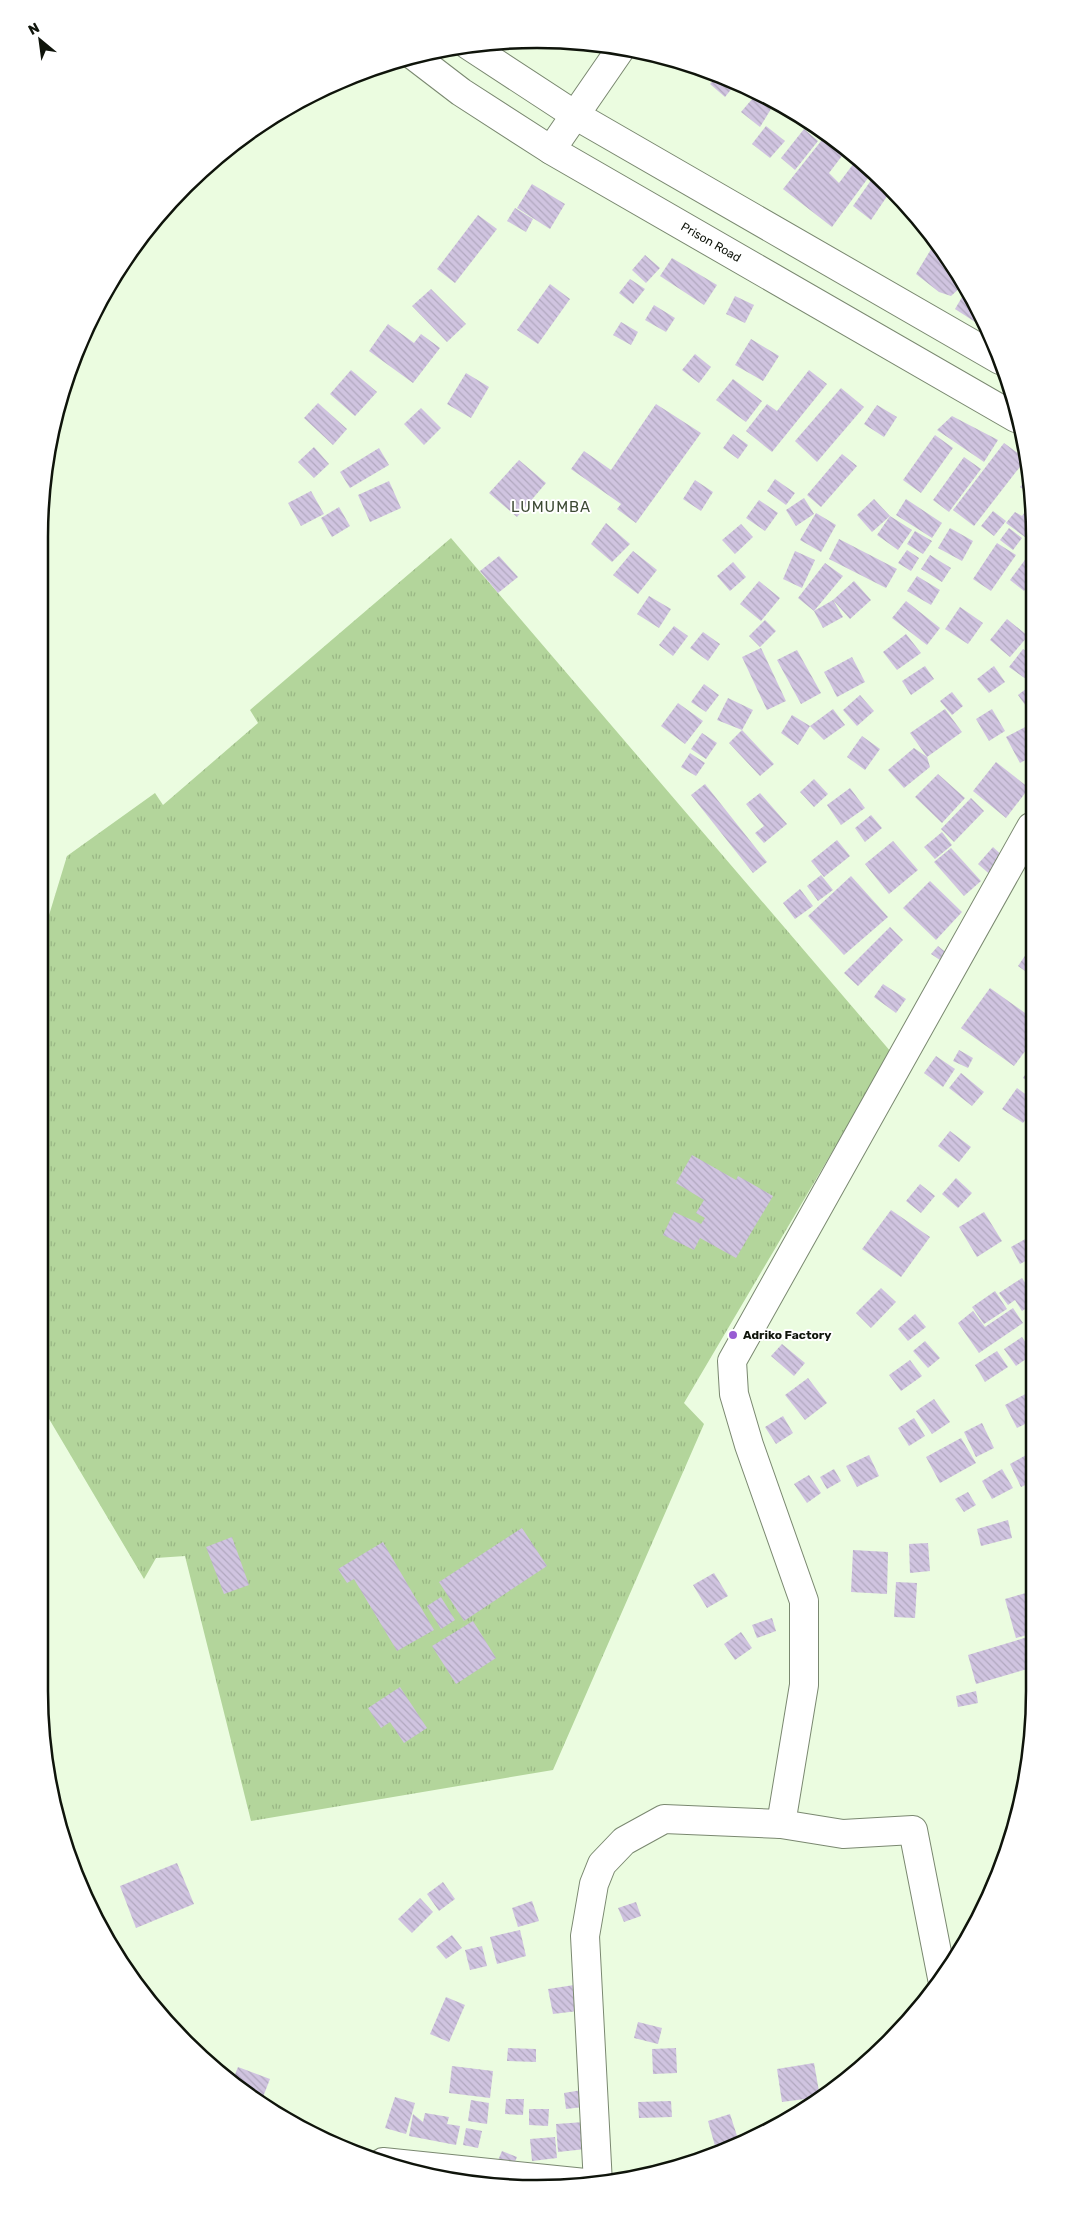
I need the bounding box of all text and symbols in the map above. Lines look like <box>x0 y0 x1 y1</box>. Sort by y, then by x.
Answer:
north arrow <box>15 15 65 65</box>
text: N <box>25 19 42 39</box>
street label: Prison Road <box>679 219 744 265</box>
district label: LUMUMBA <box>511 498 591 516</box>
place label: Adriko Factory <box>743 1328 831 1342</box>
marker: Adriko Factory <box>727 1329 739 1341</box>

